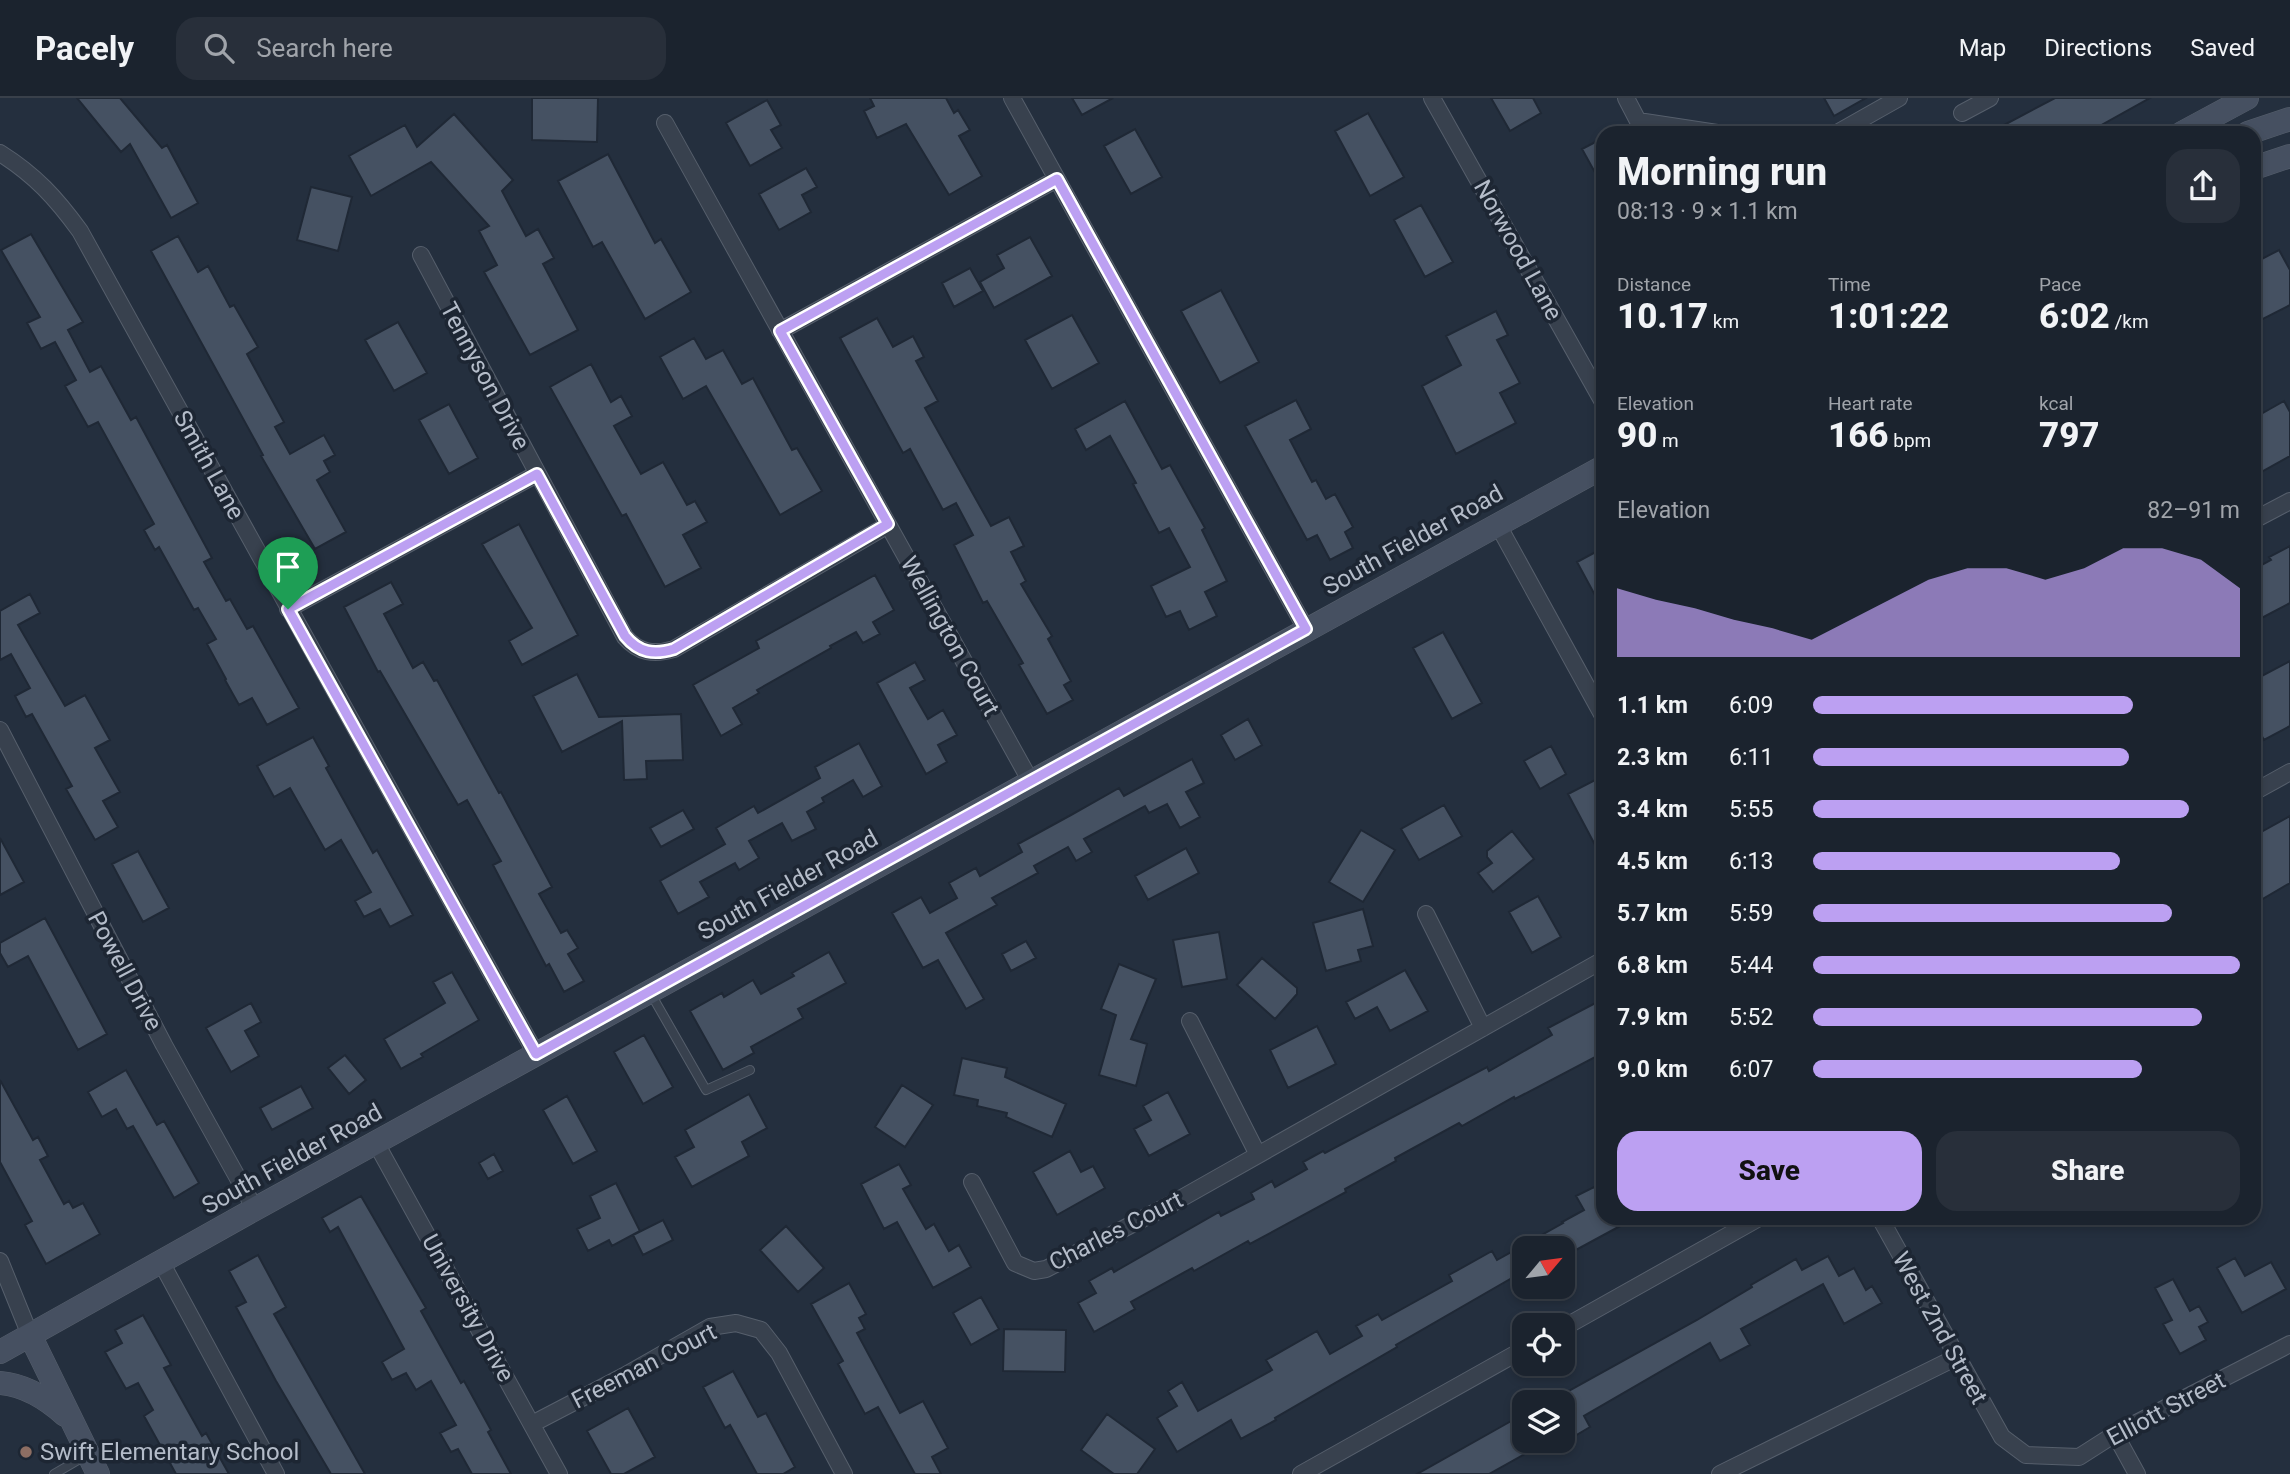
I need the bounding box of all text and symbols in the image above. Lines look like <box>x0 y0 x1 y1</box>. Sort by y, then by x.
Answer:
search box <box>176 17 666 80</box>
text: Pacely <box>35 29 134 68</box>
icon: search <box>200 29 238 67</box>
text: Search here <box>256 33 393 63</box>
text: Map <box>1959 34 2006 62</box>
text: Directions <box>2044 34 2152 62</box>
text: Saved <box>2190 34 2255 62</box>
button: share <box>2166 149 2240 223</box>
text: Morning run <box>1617 150 1827 194</box>
street label: Norwood Lane <box>1468 175 1568 325</box>
text: 08:13 · 9 × 1.1 km <box>1617 198 1798 225</box>
text: Distance <box>1617 273 1691 296</box>
text: Time <box>1828 273 1871 296</box>
text: Pace <box>2039 273 2081 296</box>
text: 10.17 <box>1617 296 1708 337</box>
text: 1:01:22 <box>1828 296 1949 337</box>
text: 6:02 <box>2039 296 2110 337</box>
street label: Tennyson Drive <box>434 297 536 455</box>
text: km <box>1708 310 1739 333</box>
text: /km <box>2110 310 2149 333</box>
text: Elevation <box>1617 392 1694 415</box>
text: Heart rate <box>1828 392 1913 415</box>
text: kcal <box>2039 392 2073 415</box>
street label: Smith Lane <box>168 406 250 524</box>
text: 90 <box>1617 415 1657 456</box>
text: 166 <box>1828 415 1889 456</box>
text: 797 <box>2039 415 2100 456</box>
text: m <box>1657 429 1679 452</box>
text: bpm <box>1889 429 1931 452</box>
street label: South Fielder Road <box>1318 479 1508 601</box>
text: Elevation <box>1617 497 1710 524</box>
text: 82–91 m <box>2147 497 2240 524</box>
pin <box>258 537 318 609</box>
icon: arrive <box>269 548 307 586</box>
street label: Wellington Court <box>895 552 1005 721</box>
text: 1.1 km <box>1617 692 1688 719</box>
text: 6:09 <box>1729 692 1773 719</box>
text: 2.3 km <box>1617 744 1688 771</box>
text: 6:11 <box>1729 744 1773 771</box>
text: 3.4 km <box>1617 796 1688 823</box>
text: 5:55 <box>1729 796 1773 823</box>
street label: South Fielder Road <box>693 824 883 946</box>
text: 4.5 km <box>1617 848 1688 875</box>
text: 6:13 <box>1729 848 1773 875</box>
text: 5.7 km <box>1617 900 1688 927</box>
text: 5:59 <box>1729 900 1773 927</box>
street label: Powell Drive <box>82 907 168 1035</box>
text: 6.8 km <box>1617 952 1688 979</box>
text: 5:44 <box>1729 952 1773 979</box>
text: 7.9 km <box>1617 1004 1688 1031</box>
text: 5:52 <box>1729 1004 1773 1031</box>
text: 9.0 km <box>1617 1056 1688 1083</box>
text: 6:07 <box>1729 1056 1773 1083</box>
street label: South Fielder Road <box>197 1098 387 1220</box>
button: Save <box>1617 1131 1922 1211</box>
button: Share <box>1936 1131 2240 1211</box>
street label: Charles Court <box>1045 1185 1188 1277</box>
street label: University Drive <box>416 1229 520 1387</box>
north arrow <box>1512 1236 1575 1298</box>
map controls <box>1512 1236 1575 1453</box>
street label: West 2nd Street <box>1887 1247 1993 1409</box>
button: locate <box>1512 1313 1575 1376</box>
street label: Freeman Court <box>567 1317 721 1415</box>
street label: Elliott Street <box>2102 1366 2230 1452</box>
button: layers <box>1512 1390 1575 1453</box>
place label: Swift Elementary School <box>40 1438 299 1466</box>
marker: Swift Elementary School <box>18 1444 34 1460</box>

